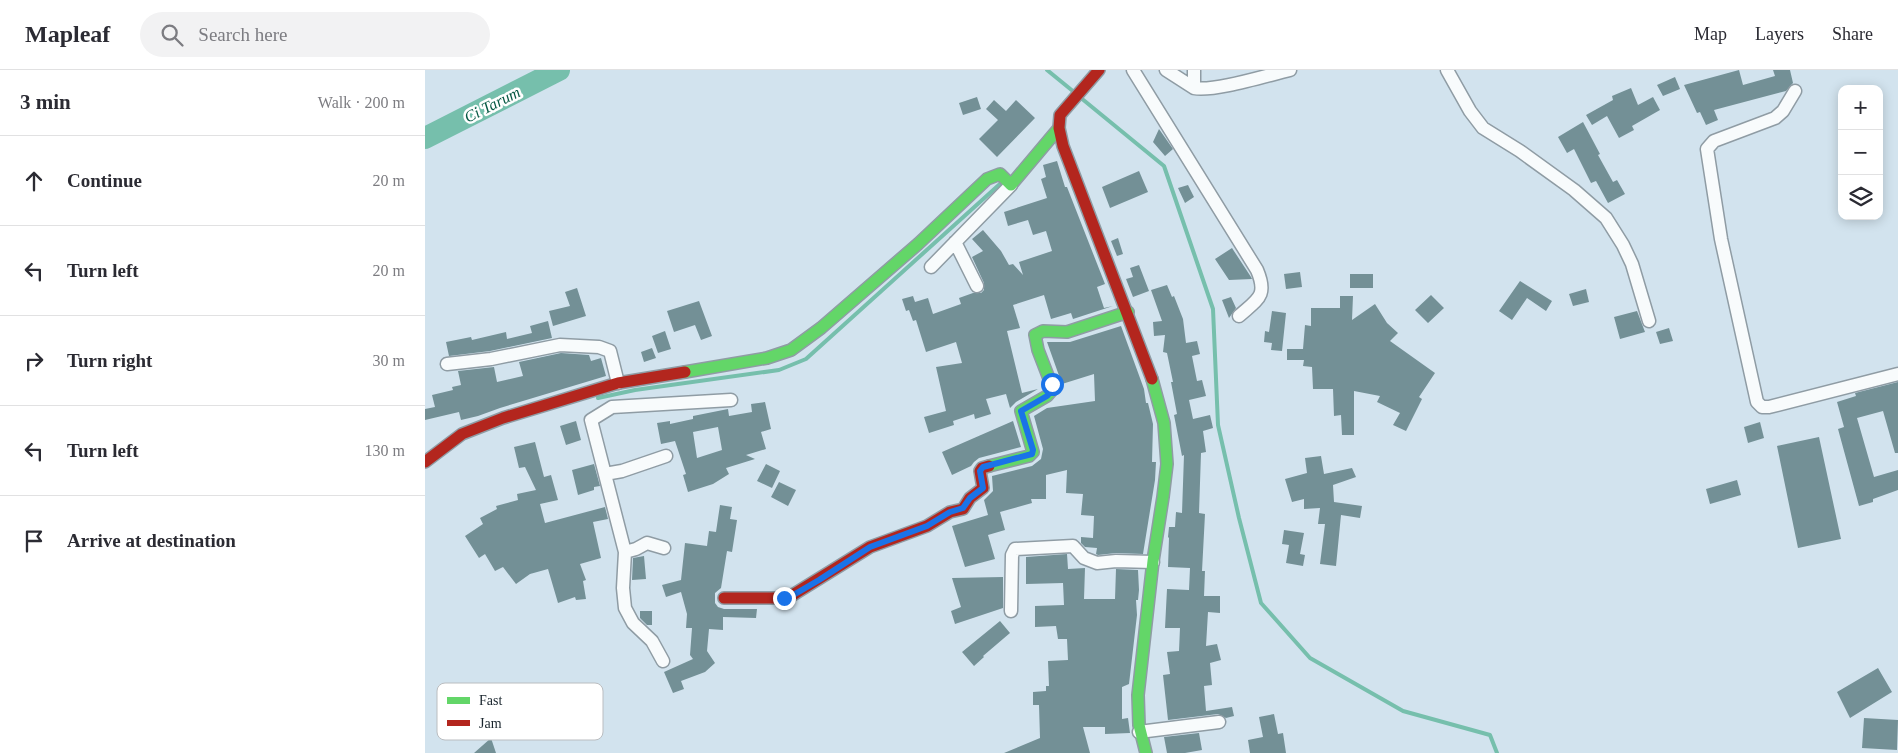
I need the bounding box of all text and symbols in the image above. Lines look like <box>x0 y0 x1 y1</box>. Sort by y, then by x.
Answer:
search box <box>140 12 490 57</box>
text: Mapleaf <box>25 21 110 47</box>
icon: search <box>158 21 186 49</box>
text: Search here <box>198 24 287 45</box>
text: Map <box>1694 24 1727 44</box>
text: Layers <box>1755 24 1804 44</box>
text: Share <box>1832 24 1873 44</box>
water label: Ci Tarum <box>461 83 523 126</box>
map controls <box>1838 85 1883 220</box>
button: + <box>1838 85 1883 130</box>
text: 3 min <box>20 90 71 114</box>
text: Walk · 200 m <box>318 94 405 111</box>
button: − <box>1838 130 1883 175</box>
icon: ahead <box>20 167 48 195</box>
text: Continue <box>67 170 142 191</box>
text: 20 m <box>373 172 405 189</box>
button: layers <box>1838 175 1883 220</box>
icon: left <box>20 257 48 285</box>
text: Turn left <box>67 260 139 281</box>
text: 20 m <box>373 262 405 279</box>
icon: right <box>20 347 48 375</box>
text: Turn right <box>67 350 152 371</box>
text: 30 m <box>373 352 405 369</box>
route start <box>1041 373 1064 396</box>
icon: left <box>20 437 48 465</box>
text: Turn left <box>67 440 139 461</box>
text: 130 m <box>365 442 405 459</box>
icon: arrive <box>20 527 48 555</box>
text: Arrive at destination <box>67 530 236 551</box>
route end <box>773 587 796 610</box>
legend <box>437 683 603 740</box>
text: Fast <box>479 693 502 708</box>
text: Jam <box>479 716 502 731</box>

